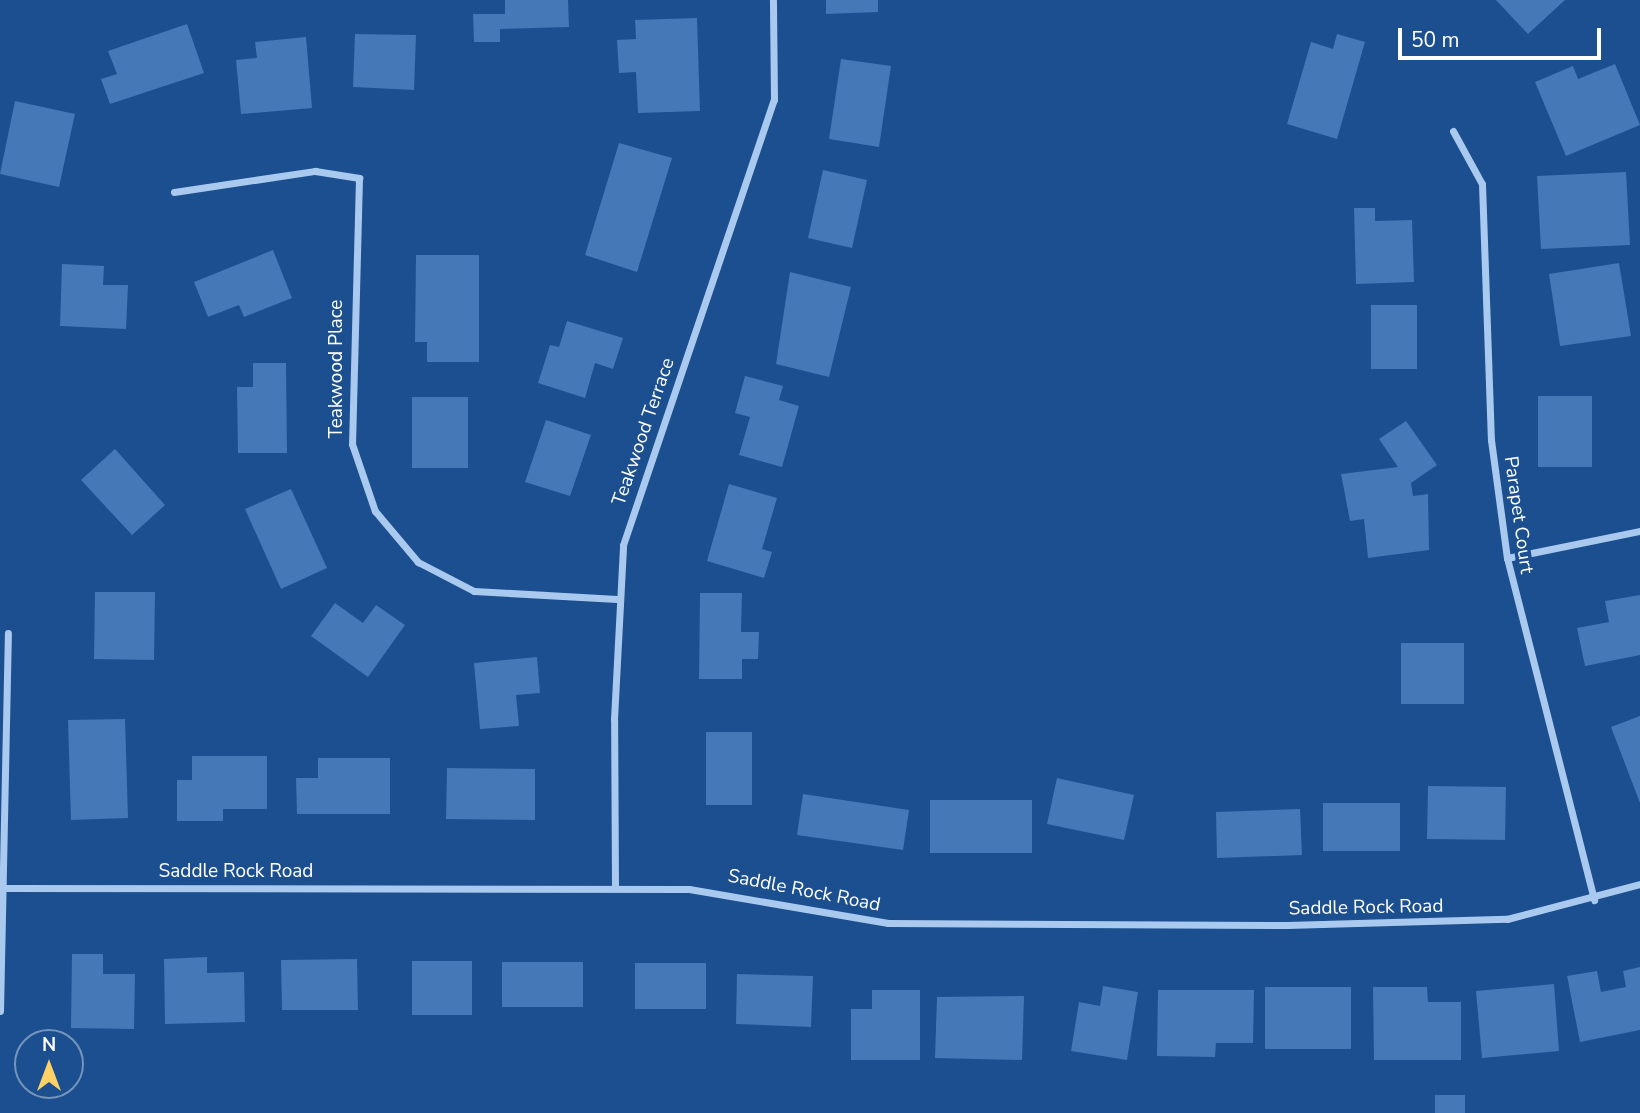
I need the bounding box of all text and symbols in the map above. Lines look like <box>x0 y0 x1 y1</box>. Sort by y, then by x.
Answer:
scale bar <box>1402 14 1605 58</box>
text: 50 m <box>1411 26 1460 54</box>
street label: Teakwood Place <box>326 300 348 438</box>
street label: Teakwood Terrace <box>608 355 680 509</box>
street label: Parapet Court <box>1498 455 1538 575</box>
street label: Saddle Rock Road <box>159 861 313 883</box>
street label: Saddle Rock Road <box>726 865 882 917</box>
street label: Saddle Rock Road <box>1288 895 1444 921</box>
north arrow <box>14 1029 84 1099</box>
text: N <box>42 1032 56 1058</box>

